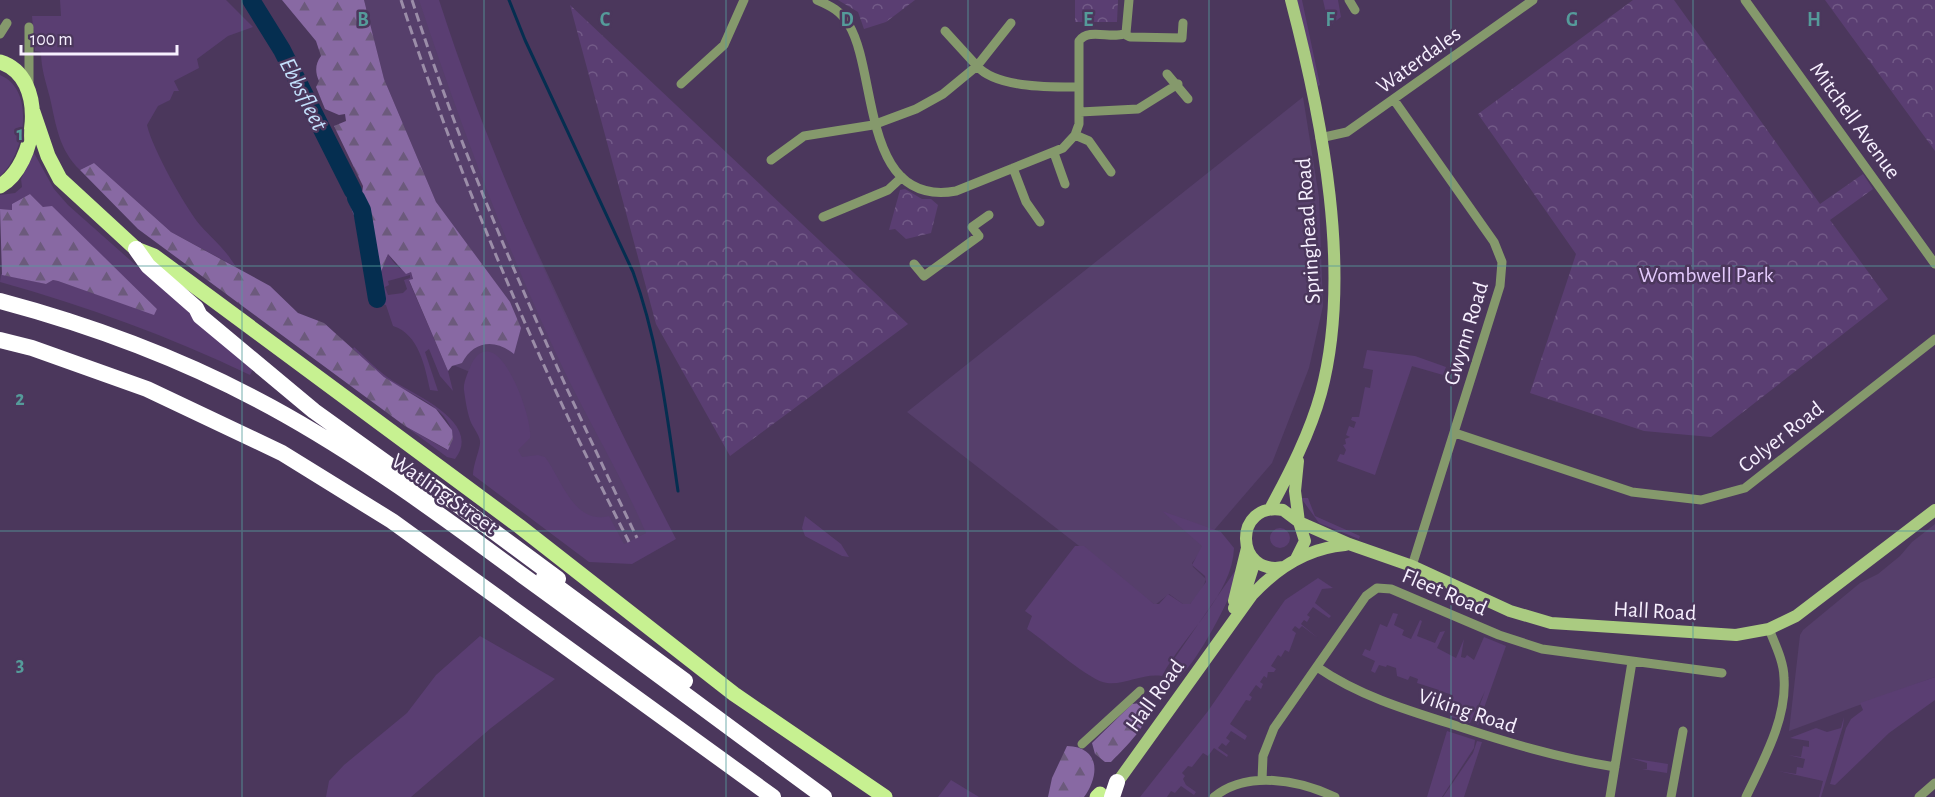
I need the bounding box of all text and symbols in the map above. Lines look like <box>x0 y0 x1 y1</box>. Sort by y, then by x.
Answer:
text: B <box>357 10 369 30</box>
text: C <box>600 10 611 30</box>
text: D <box>840 10 854 30</box>
text: E <box>1083 10 1093 30</box>
text: F <box>1325 10 1335 30</box>
text: G <box>1566 10 1578 30</box>
text: H <box>1807 10 1821 30</box>
scale bar <box>21 18 177 56</box>
street label: Waterdales <box>1373 22 1465 97</box>
text: 100 m <box>30 31 73 49</box>
water label: Ebbsfleet <box>275 54 332 135</box>
street label: Mitchell Avenue <box>1806 58 1905 183</box>
text: 1 <box>16 124 24 144</box>
street label: Springhead Road <box>1292 157 1324 305</box>
park label: Wombwell Park <box>1639 264 1774 286</box>
street label: Gwynn Road <box>1440 279 1492 388</box>
text: 2 <box>15 389 25 409</box>
street label: Colyer Road <box>1734 397 1827 477</box>
street label: Watling Street <box>387 449 501 538</box>
street label: Fleet Road <box>1399 564 1490 620</box>
street label: Hall Road <box>1613 598 1697 624</box>
text: 3 <box>16 655 24 675</box>
street label: Hall Road <box>1122 656 1188 736</box>
street label: Viking Road <box>1416 685 1520 737</box>

